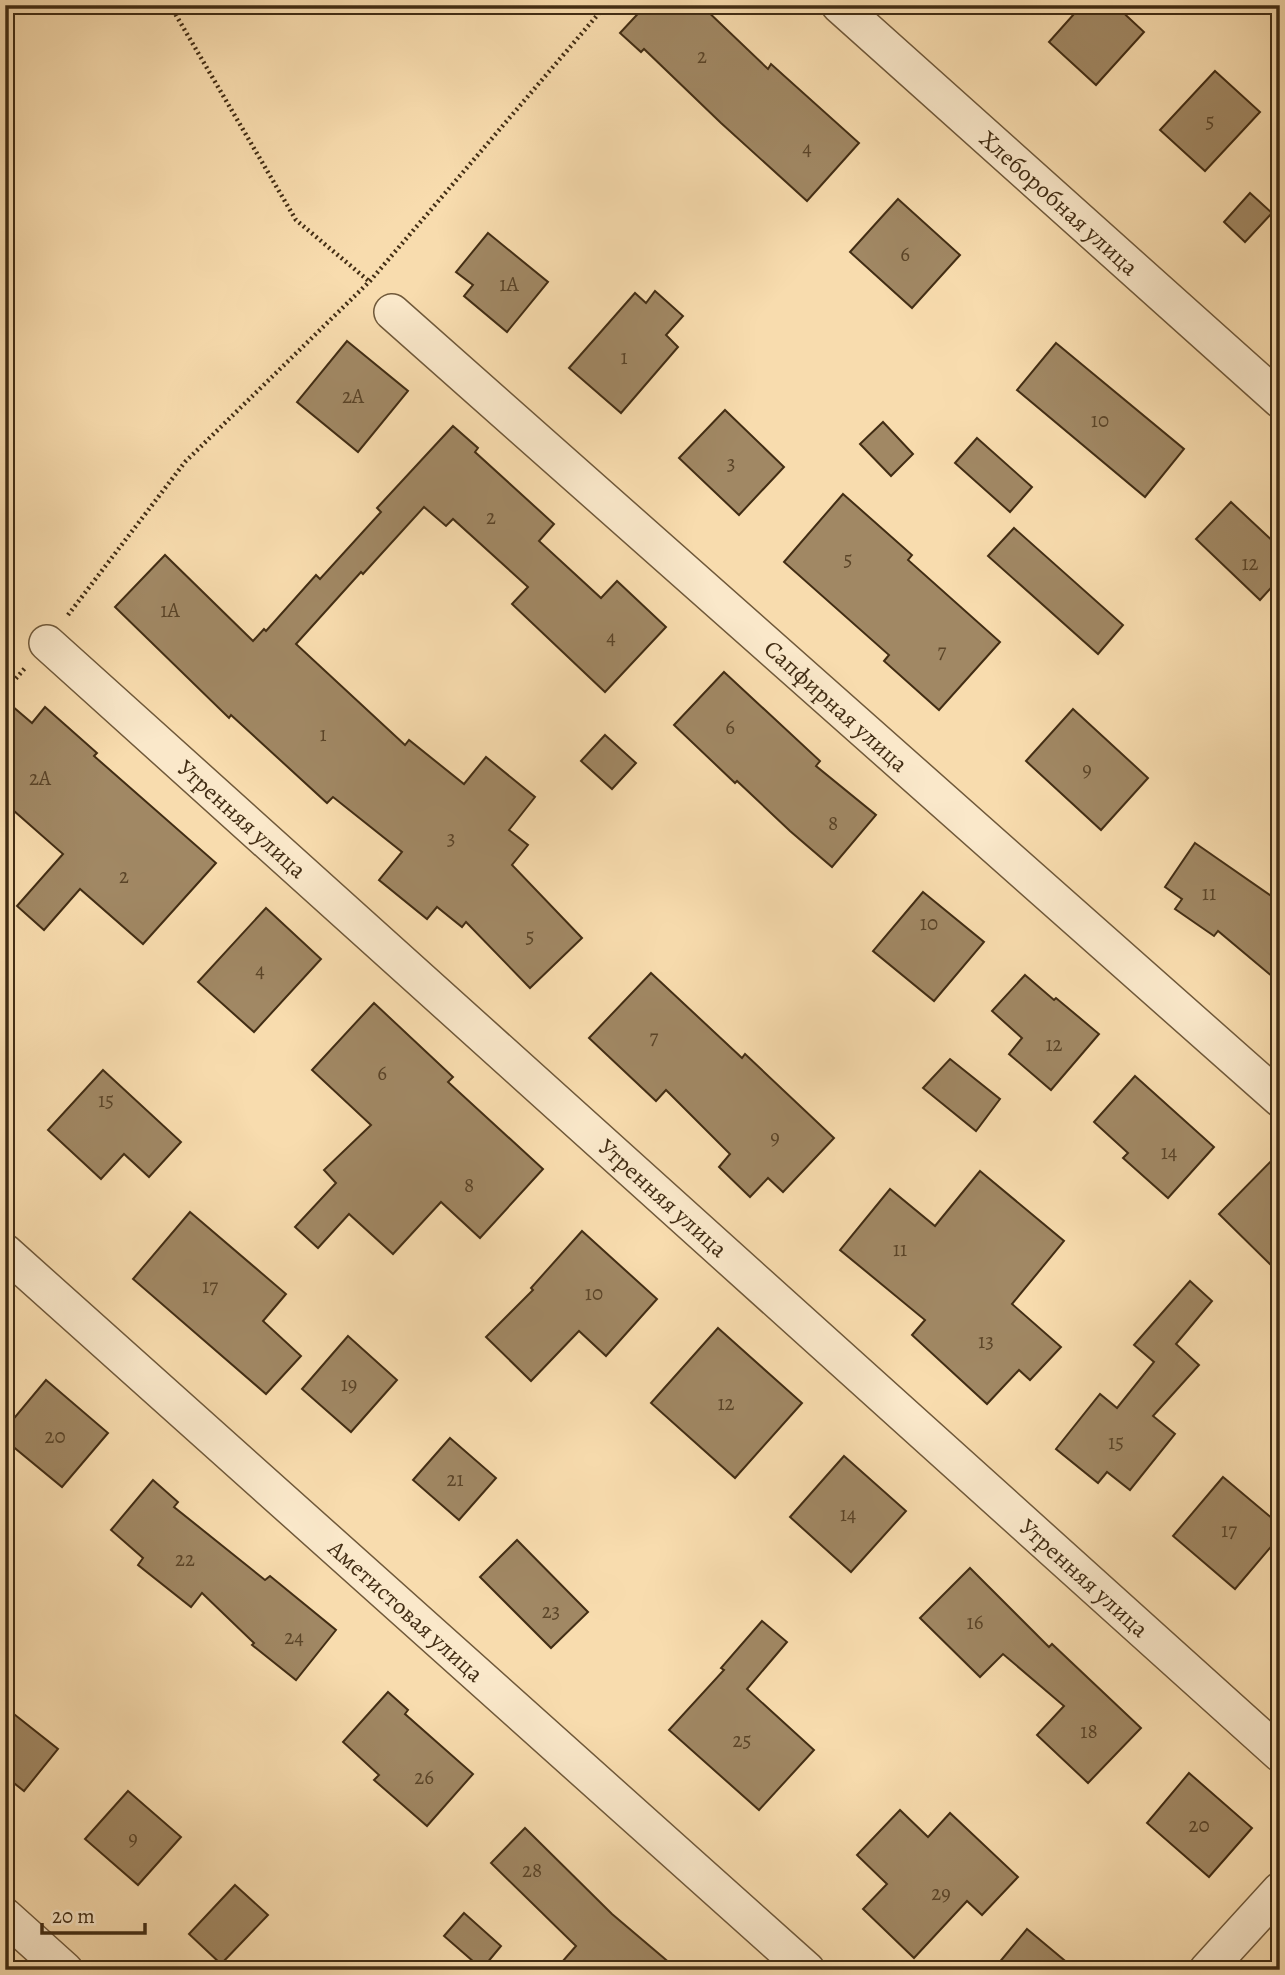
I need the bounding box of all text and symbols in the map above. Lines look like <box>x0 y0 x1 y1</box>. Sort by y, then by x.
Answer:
house number: 2 <box>697 42 707 70</box>
house number: 5 <box>1205 107 1215 135</box>
street label: Хлеборобная улица <box>973 123 1145 283</box>
house number: 4 <box>802 134 812 162</box>
house number: 6 <box>900 240 910 268</box>
house number: 1А <box>499 270 519 298</box>
house number: 1 <box>620 343 628 371</box>
house number: 2А <box>342 382 365 410</box>
house number: 10 <box>1091 406 1109 434</box>
house number: 3 <box>727 449 735 477</box>
house number: 2 <box>486 503 496 531</box>
house number: 5 <box>843 545 853 573</box>
house number: 12 <box>1241 549 1259 577</box>
house number: 1А <box>160 596 180 624</box>
house number: 4 <box>606 623 616 651</box>
street label: Сапфирная улица <box>757 633 915 779</box>
house number: 7 <box>938 637 947 665</box>
house number: 6 <box>725 713 735 741</box>
house number: 1 <box>319 720 327 748</box>
street label: Утренняя улица <box>170 752 314 886</box>
house number: 9 <box>1082 755 1092 783</box>
house number: 2А <box>29 764 52 792</box>
house number: 8 <box>828 809 838 837</box>
house number: 3 <box>447 824 455 852</box>
house number: 2 <box>119 862 129 890</box>
house number: 11 <box>1202 879 1216 907</box>
house number: 10 <box>920 909 938 937</box>
house number: 5 <box>525 922 535 950</box>
house number: 4 <box>255 956 265 984</box>
house number: 7 <box>650 1023 659 1051</box>
house number: 12 <box>1045 1030 1063 1058</box>
house number: 6 <box>377 1059 387 1087</box>
house number: 15 <box>98 1086 114 1114</box>
house number: 9 <box>770 1123 780 1151</box>
street label: Утренняя улица <box>591 1131 735 1265</box>
house number: 14 <box>1161 1138 1177 1166</box>
house number: 8 <box>464 1171 474 1199</box>
house number: 11 <box>893 1235 907 1263</box>
house number: 17 <box>202 1272 218 1300</box>
house number: 10 <box>585 1279 603 1307</box>
house number: 13 <box>978 1327 994 1355</box>
house number: 19 <box>341 1370 357 1398</box>
house number: 12 <box>717 1389 735 1417</box>
house number: 20 <box>44 1422 66 1450</box>
house number: 15 <box>1108 1428 1124 1456</box>
house number: 21 <box>446 1465 464 1493</box>
house number: 14 <box>840 1500 856 1528</box>
street label: Утренняя улица <box>1012 1511 1156 1645</box>
house number: 17 <box>1221 1516 1237 1544</box>
street label: Аметистовая улица <box>321 1532 490 1689</box>
house number: 22 <box>175 1545 195 1573</box>
house number: 23 <box>542 1597 560 1625</box>
house number: 16 <box>967 1608 984 1636</box>
house number: 24 <box>284 1623 304 1651</box>
house number: 18 <box>1080 1717 1098 1745</box>
house number: 25 <box>732 1726 752 1754</box>
house number: 26 <box>414 1763 434 1791</box>
house number: 20 <box>1188 1811 1210 1839</box>
house number: 9 <box>128 1824 138 1852</box>
house number: 28 <box>522 1856 542 1884</box>
house number: 29 <box>931 1879 951 1907</box>
scale bar <box>42 1891 145 1935</box>
text: 20 m <box>52 1902 95 1930</box>

